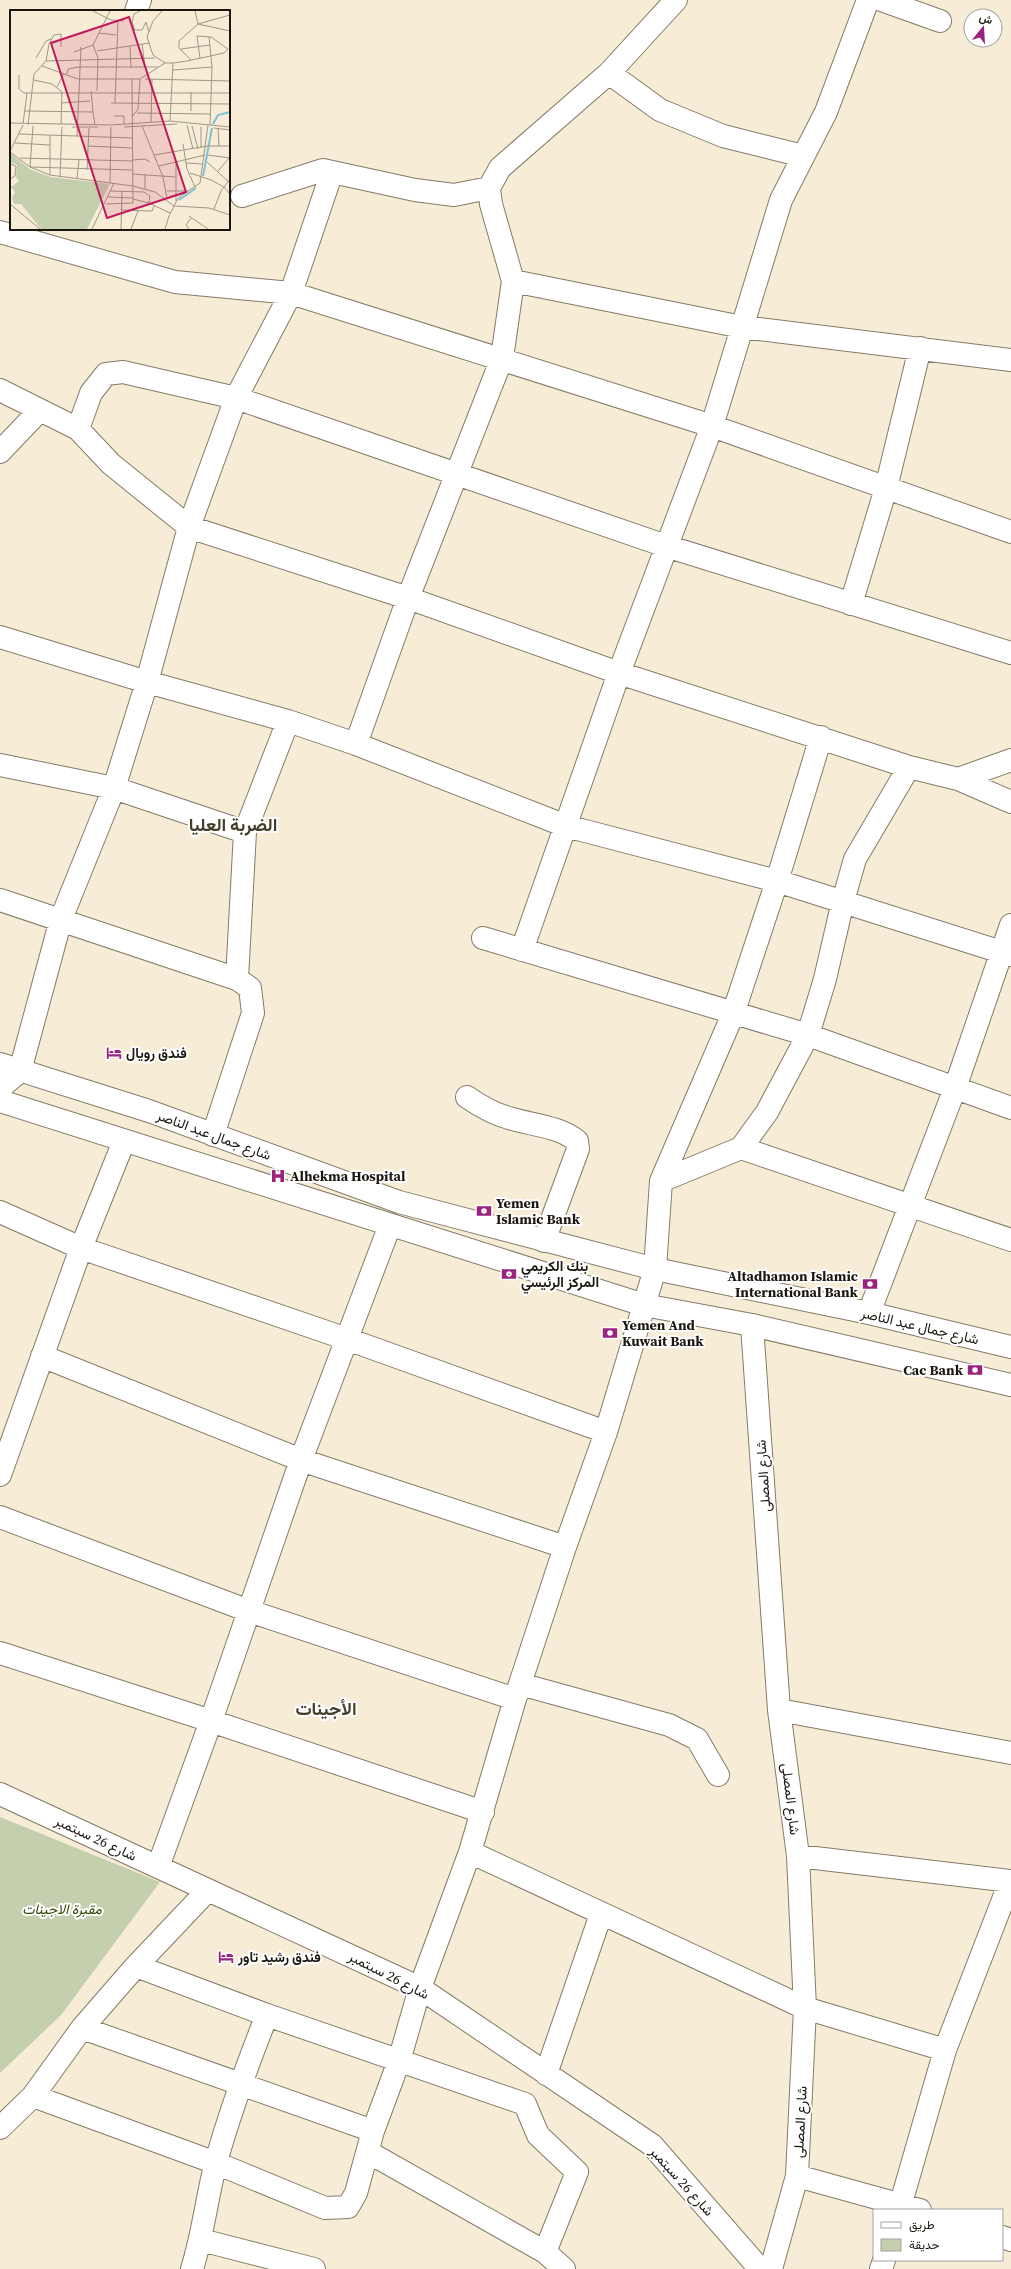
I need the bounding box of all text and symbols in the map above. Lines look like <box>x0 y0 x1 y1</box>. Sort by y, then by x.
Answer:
north arrow <box>963 8 1003 48</box>
inset map <box>10 10 230 230</box>
text: ش <box>977 10 995 28</box>
district label: الضربة العليا <box>189 812 277 837</box>
place label: فندق رويال <box>126 1043 187 1063</box>
hotel icon: فندق رويال <box>105 1044 123 1062</box>
street label: شارع جمال عبد الناصر <box>153 1105 274 1166</box>
place label: Alhekma Hospital <box>290 1166 406 1186</box>
hospital icon: Alhekma Hospital <box>269 1167 287 1185</box>
place label: Yemen Islamic Bank <box>496 1193 581 1229</box>
bank icon: Yemen Islamic Bank <box>475 1202 493 1220</box>
place label: بنك الكريمي المركز الرئيسي <box>521 1256 599 1294</box>
bank icon: بنك الكريمي المركز الرئيسي <box>500 1265 518 1283</box>
place label: Altadhamon Islamic International Bank <box>728 1266 859 1302</box>
bank icon: Altadhamon Islamic International Bank <box>861 1275 879 1293</box>
street label: شارع جمال عبد الناصر <box>858 1302 981 1350</box>
place label: Yemen And Kuwait Bank <box>622 1315 704 1351</box>
bank icon: Yemen And Kuwait Bank <box>601 1324 619 1342</box>
place label: Cac Bank <box>903 1360 964 1380</box>
bank icon: Cac Bank <box>966 1361 984 1379</box>
street label: شارع المصلى <box>751 1439 776 1513</box>
district label: الأجينات <box>295 1696 357 1721</box>
street label: شارع المصلى <box>776 1762 805 1836</box>
street label: شارع 26 سبتمبر <box>51 1810 140 1867</box>
park label: مقبرة الاجينات <box>22 1899 102 1919</box>
street label: شارع 26 سبتمبر <box>344 1946 433 2005</box>
place label: فندق رشيد تاور <box>237 1947 321 1967</box>
hotel icon: فندق رشيد تاور <box>217 1948 235 1966</box>
street label: شارع المصلى <box>788 2085 813 2159</box>
street label: شارع 26 سبتمبر <box>644 2141 719 2221</box>
legend <box>873 2209 1003 2261</box>
text: طريق <box>909 2217 935 2233</box>
text: حديقة <box>909 2237 939 2253</box>

